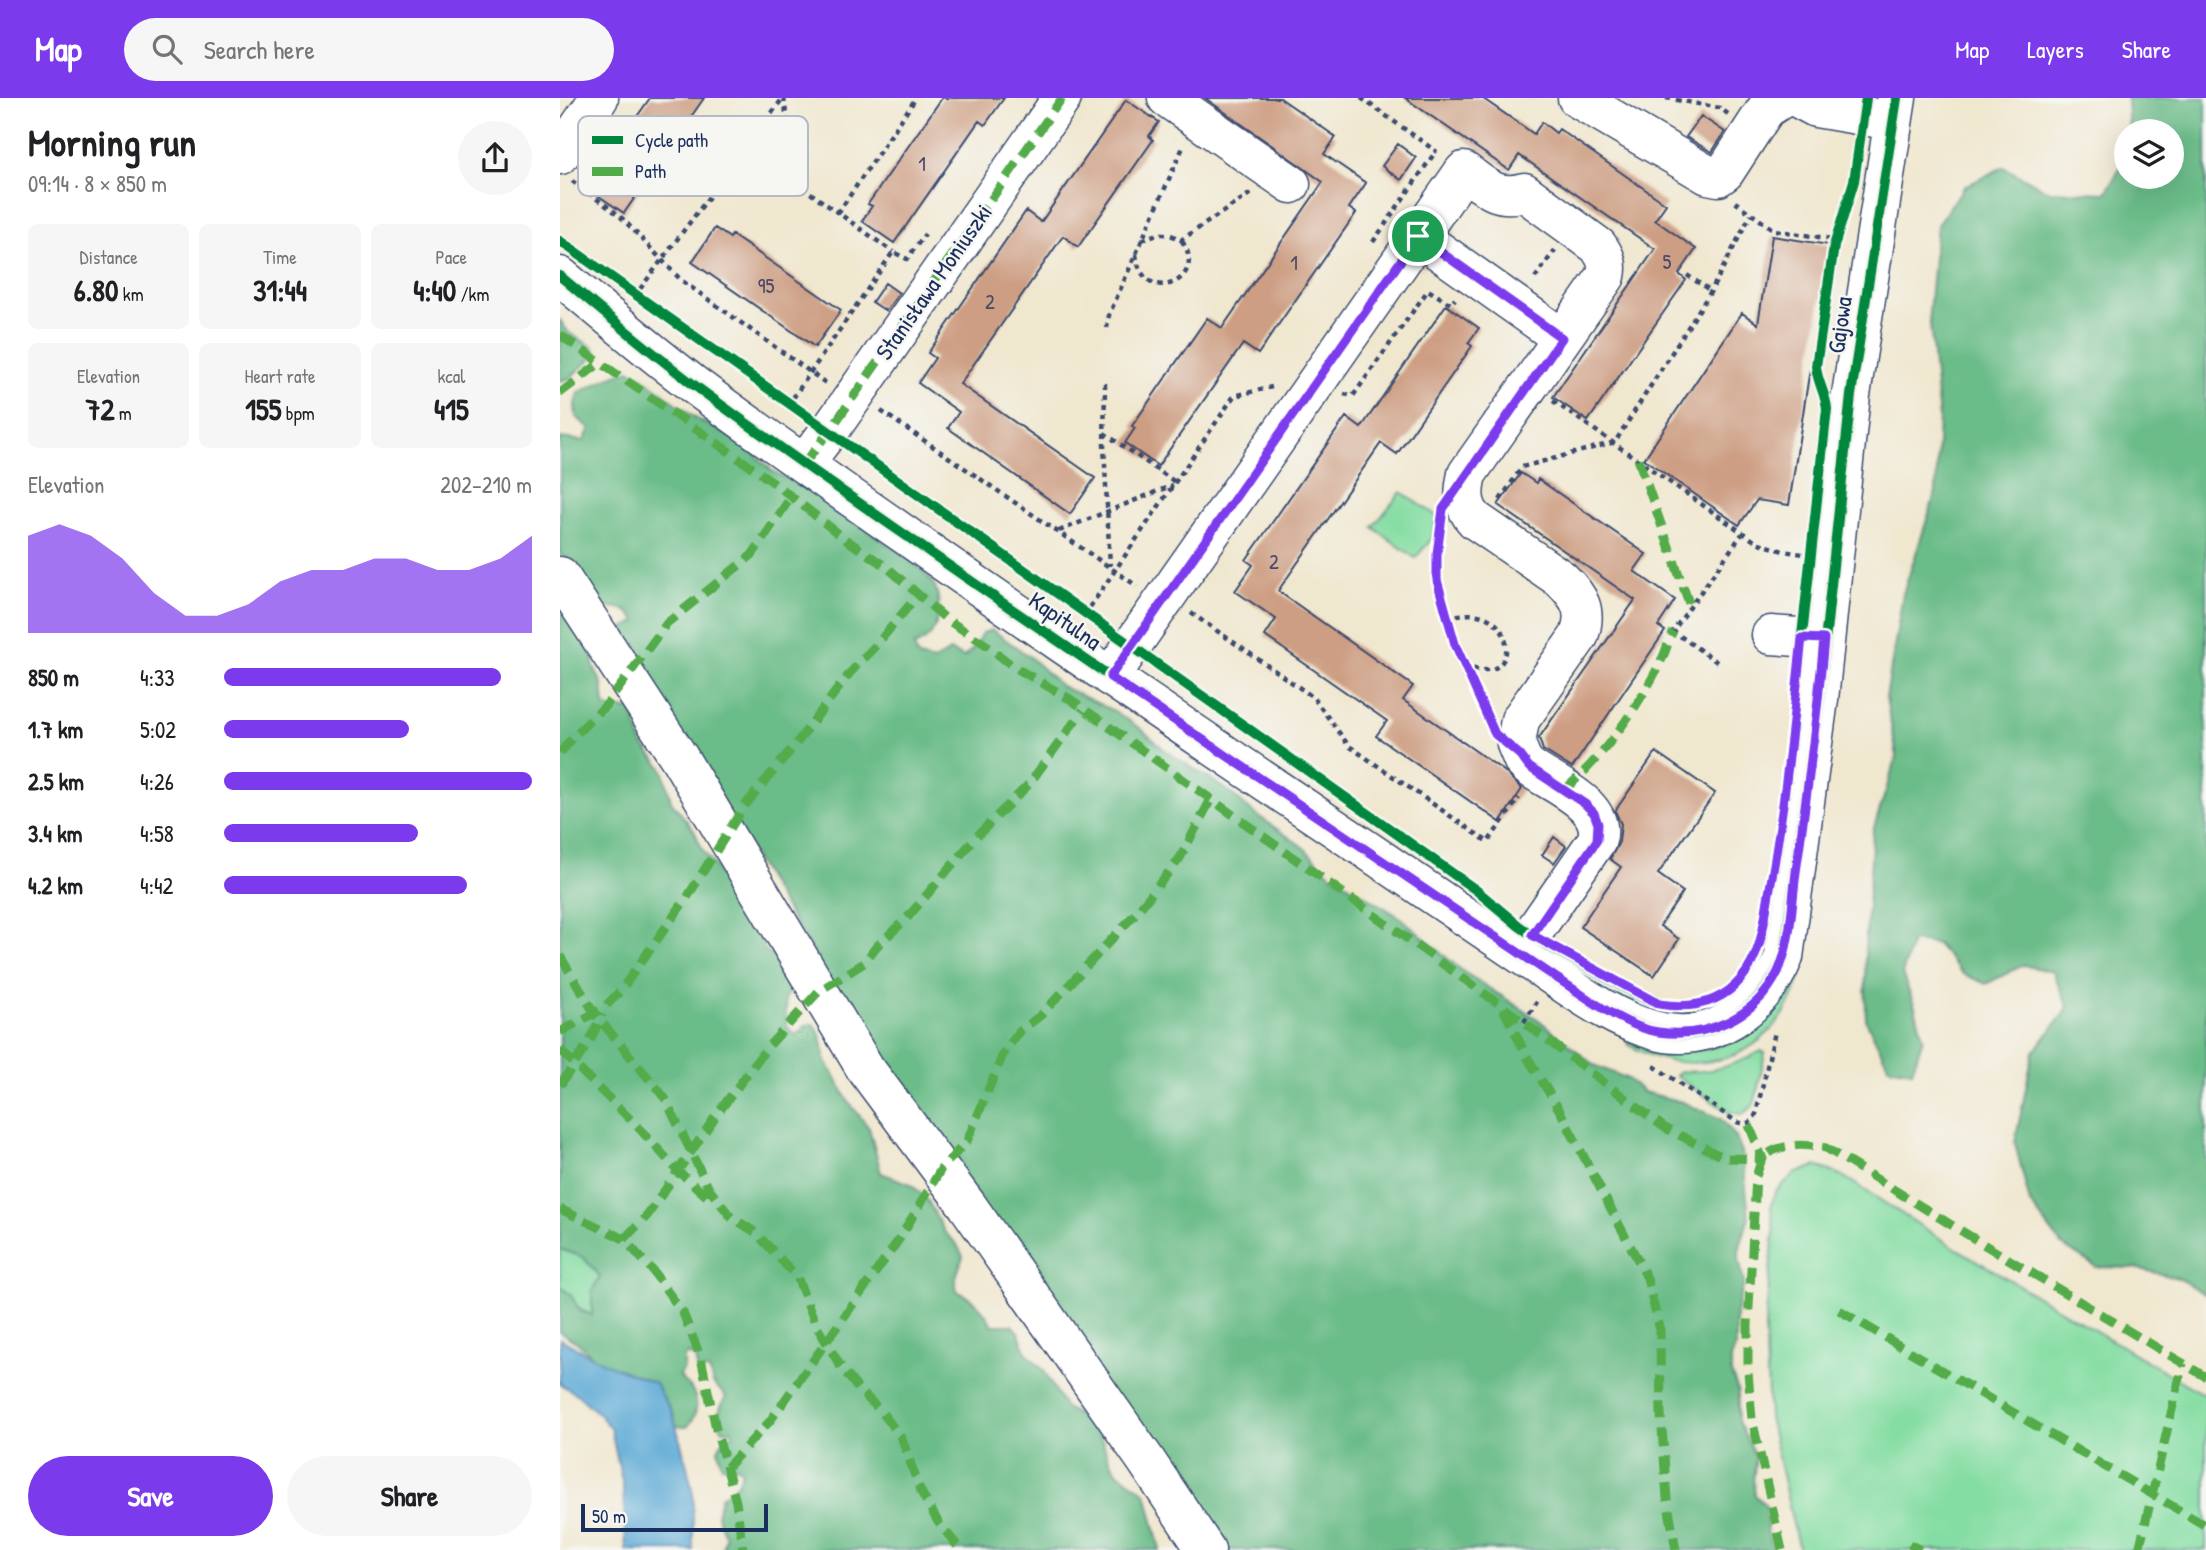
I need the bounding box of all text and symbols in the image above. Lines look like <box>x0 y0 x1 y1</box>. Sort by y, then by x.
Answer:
search box <box>124 18 614 81</box>
text: Map <box>35 27 82 71</box>
icon: search <box>148 30 186 68</box>
text: Search here <box>204 32 315 67</box>
text: Map <box>1955 33 1989 65</box>
text: Layers <box>2027 33 2084 65</box>
text: Share <box>2122 33 2171 65</box>
text: Morning run <box>28 116 196 168</box>
legend <box>578 116 808 196</box>
map controls <box>2114 119 2184 189</box>
button: layers <box>2114 119 2184 189</box>
button: share <box>458 121 532 195</box>
text: Cycle path <box>635 127 708 153</box>
house number: 1 <box>918 149 926 178</box>
text: Path <box>635 158 666 184</box>
text: 09:14 · 8 × 850 m <box>28 168 167 199</box>
street label: Stanisława Moniuszki <box>867 197 999 366</box>
pin <box>1388 206 1448 266</box>
icon: arrive <box>1399 217 1437 255</box>
text: Distance <box>80 244 138 270</box>
text: Time <box>263 244 297 270</box>
text: Pace <box>436 244 467 270</box>
house number: 5 <box>1663 247 1672 276</box>
house number: 1 <box>1290 248 1298 277</box>
text: 6.80 <box>74 270 118 310</box>
text: 31:44 <box>253 270 307 310</box>
text: 4:40 <box>413 270 456 310</box>
house number: 95 <box>758 271 774 300</box>
text: km <box>118 281 144 307</box>
text: /km <box>456 281 489 307</box>
house number: 2 <box>985 287 995 316</box>
street label: Gajowa <box>1819 295 1859 355</box>
text: Elevation <box>77 363 140 389</box>
text: Heart rate <box>245 363 315 389</box>
text: kcal <box>437 363 465 389</box>
text: 72 <box>86 389 114 429</box>
text: 155 <box>245 389 282 429</box>
text: 415 <box>434 389 469 429</box>
text: m <box>114 400 132 426</box>
text: bpm <box>282 400 315 426</box>
text: Elevation <box>28 469 104 500</box>
text: 202–210 m <box>440 469 532 500</box>
house number: 2 <box>1269 547 1279 576</box>
street label: Kapitulna <box>1023 584 1108 657</box>
text: 850 m <box>28 662 79 693</box>
text: 4:33 <box>140 662 175 693</box>
text: 1.7 km <box>28 714 83 745</box>
text: 5:02 <box>140 714 176 745</box>
text: 2.5 km <box>28 766 84 797</box>
text: 4:26 <box>140 766 174 797</box>
text: 3.4 km <box>28 818 82 849</box>
text: 4:58 <box>140 818 174 849</box>
text: 4.2 km <box>28 870 83 901</box>
text: 4:42 <box>140 870 173 901</box>
button: Save <box>28 1456 273 1536</box>
button: Share <box>287 1456 532 1536</box>
scale bar <box>581 1501 768 1533</box>
text: 50 m <box>592 1503 626 1529</box>

